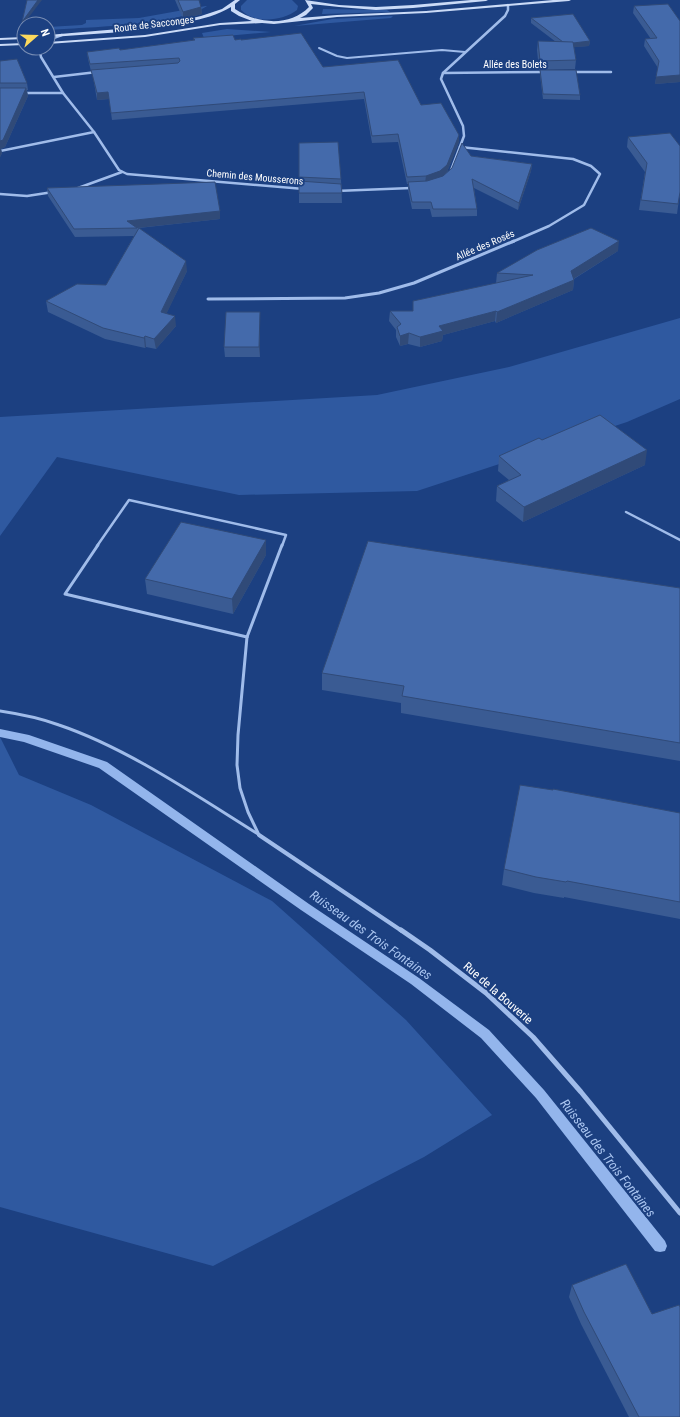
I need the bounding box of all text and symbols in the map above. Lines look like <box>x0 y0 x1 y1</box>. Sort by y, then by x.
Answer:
street label: Route de Sacconges <box>113 14 195 34</box>
north arrow <box>16 16 56 56</box>
text: N <box>38 27 52 38</box>
street label: Allée des Bolets <box>483 59 547 70</box>
street label: Chemin des Mousserons <box>206 167 304 187</box>
street label: Allée des Rosés <box>454 228 516 262</box>
water label: Ruisseau des Trois Fontaines <box>307 887 435 983</box>
street label: Rue de la Bouverie <box>460 959 536 1027</box>
water label: Ruisseau des Trois Fontaines <box>557 1096 659 1220</box>

